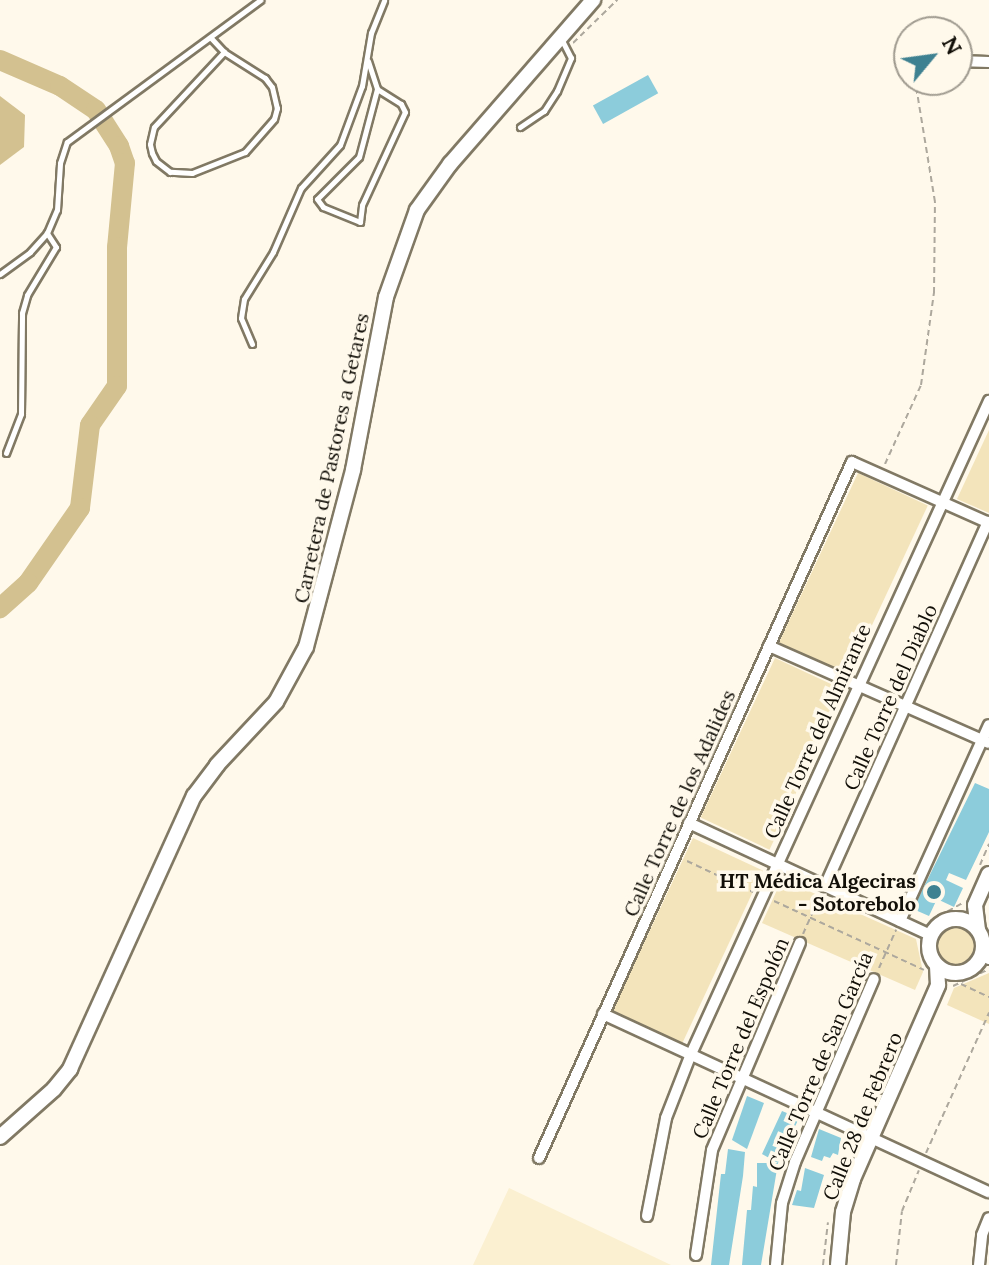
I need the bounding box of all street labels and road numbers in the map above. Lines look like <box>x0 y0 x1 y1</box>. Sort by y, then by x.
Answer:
street label: Carretera de Pastores a Getares <box>288 311 374 605</box>
street label: Calle Torre del Diablo <box>838 600 942 794</box>
street label: Calle Torre del Almirante <box>759 620 875 842</box>
street label: Calle Torre de los Adalides <box>618 686 740 920</box>
street label: Calle Torre del Espolón <box>687 934 793 1142</box>
street label: Calle Torre de San García <box>763 948 877 1174</box>
street label: Calle 28 de Febrero <box>817 1028 907 1204</box>

